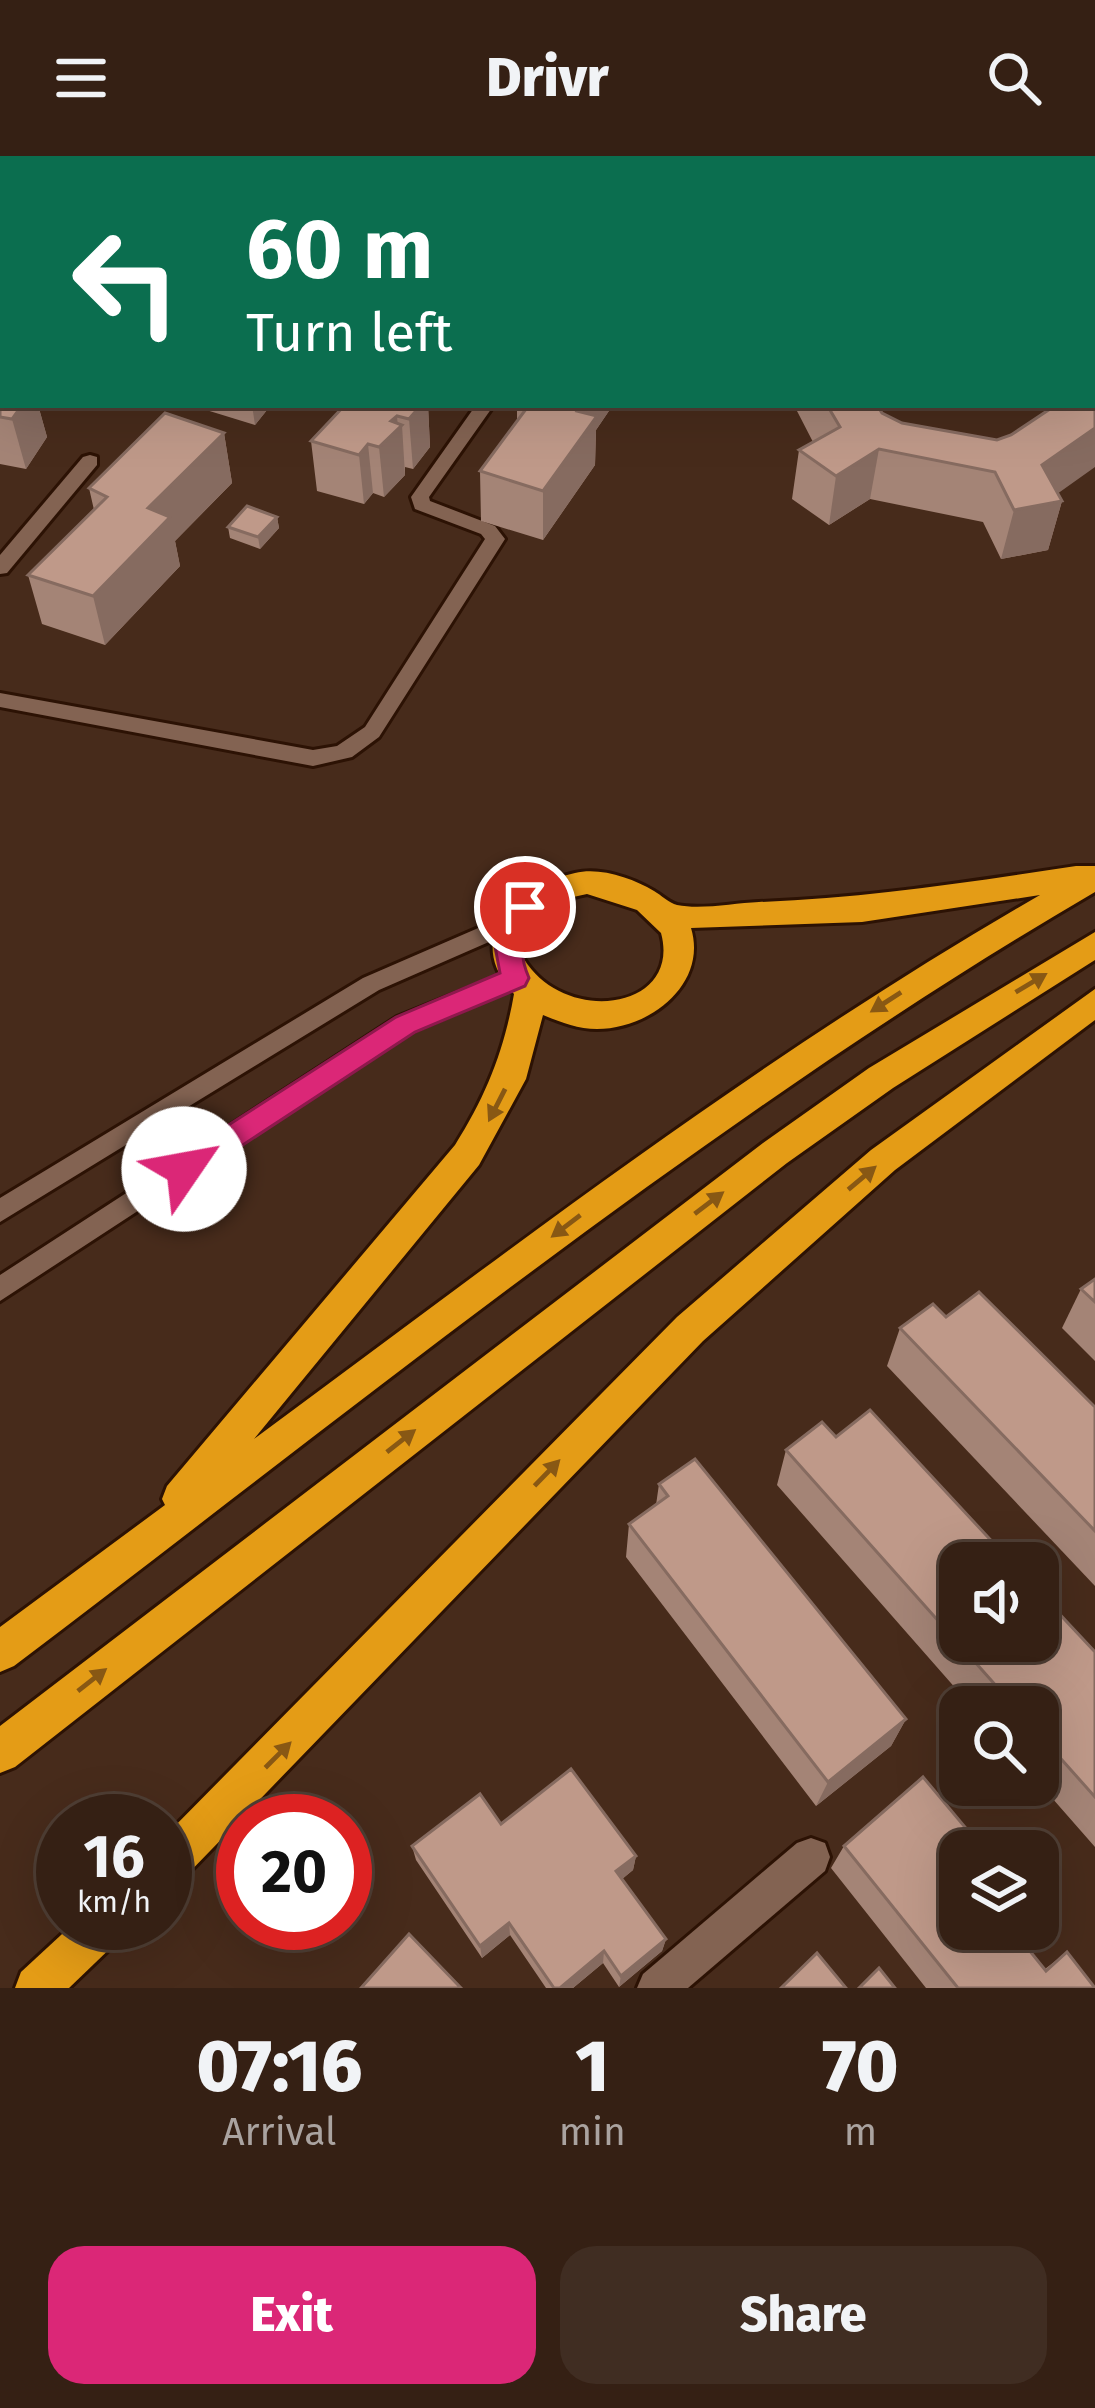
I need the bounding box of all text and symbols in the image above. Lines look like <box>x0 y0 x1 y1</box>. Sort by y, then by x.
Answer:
icon: menu <box>48 45 114 111</box>
icon: search <box>981 45 1047 111</box>
text: Drivr <box>486 46 609 110</box>
text: 60 m <box>246 199 433 300</box>
icon: left <box>48 204 204 360</box>
text: Turn left <box>246 301 453 365</box>
pin <box>474 856 576 958</box>
icon: arrive <box>492 874 558 940</box>
one-way arrow <box>1014 973 1048 994</box>
one-way arrow <box>870 991 902 1013</box>
one-way arrow <box>487 1088 508 1123</box>
position arrow <box>121 1106 247 1232</box>
one-way arrow <box>847 1165 877 1191</box>
one-way arrow <box>693 1191 725 1215</box>
one-way arrow <box>551 1213 582 1237</box>
one-way arrow <box>385 1429 416 1454</box>
one-way arrow <box>533 1459 561 1488</box>
map controls <box>939 1542 1059 1950</box>
button: sound <box>939 1542 1059 1662</box>
one-way arrow <box>77 1668 108 1693</box>
button: search <box>939 1686 1059 1806</box>
one-way arrow <box>263 1741 291 1769</box>
speed limit sign: 20 <box>216 1794 372 1950</box>
text: 16 <box>83 1821 145 1893</box>
button: layers <box>939 1830 1059 1950</box>
text: km/h <box>77 1884 151 1920</box>
text: 07:16 <box>196 2024 362 2110</box>
text: 1 <box>575 2024 609 2110</box>
text: 70 <box>822 2024 899 2110</box>
text: Arrival <box>222 2109 336 2155</box>
text: min <box>559 2109 626 2155</box>
text: m <box>844 2109 877 2155</box>
button: Exit <box>48 2246 536 2384</box>
button: Share <box>560 2246 1047 2384</box>

